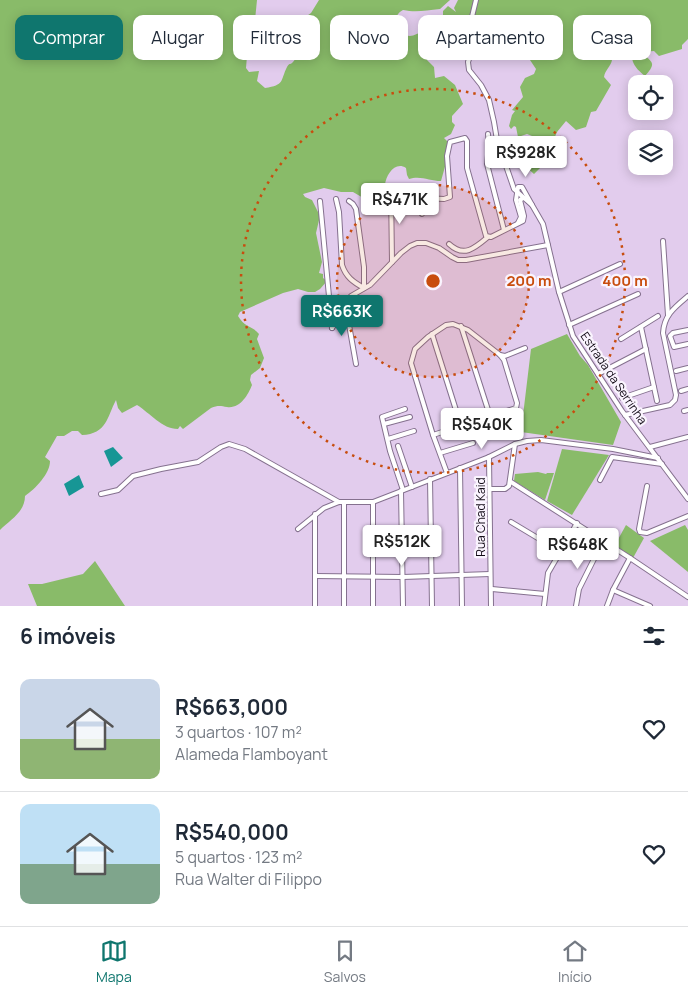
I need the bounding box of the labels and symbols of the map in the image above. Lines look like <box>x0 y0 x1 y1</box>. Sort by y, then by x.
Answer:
pin: R$928K <box>485 136 567 178</box>
pin: R$471K <box>359 182 441 225</box>
text: 200 m <box>506 270 552 291</box>
text: 400 m <box>602 270 648 291</box>
centre of rings <box>424 272 442 290</box>
pin: R$663K <box>301 294 383 337</box>
street label: Estrada da Serrinha <box>577 329 651 427</box>
pin: R$540K <box>441 408 523 450</box>
street label: Rua Chad Kaid <box>472 477 489 557</box>
pin: R$512K <box>361 524 443 567</box>
pin: R$648K <box>537 528 619 570</box>

